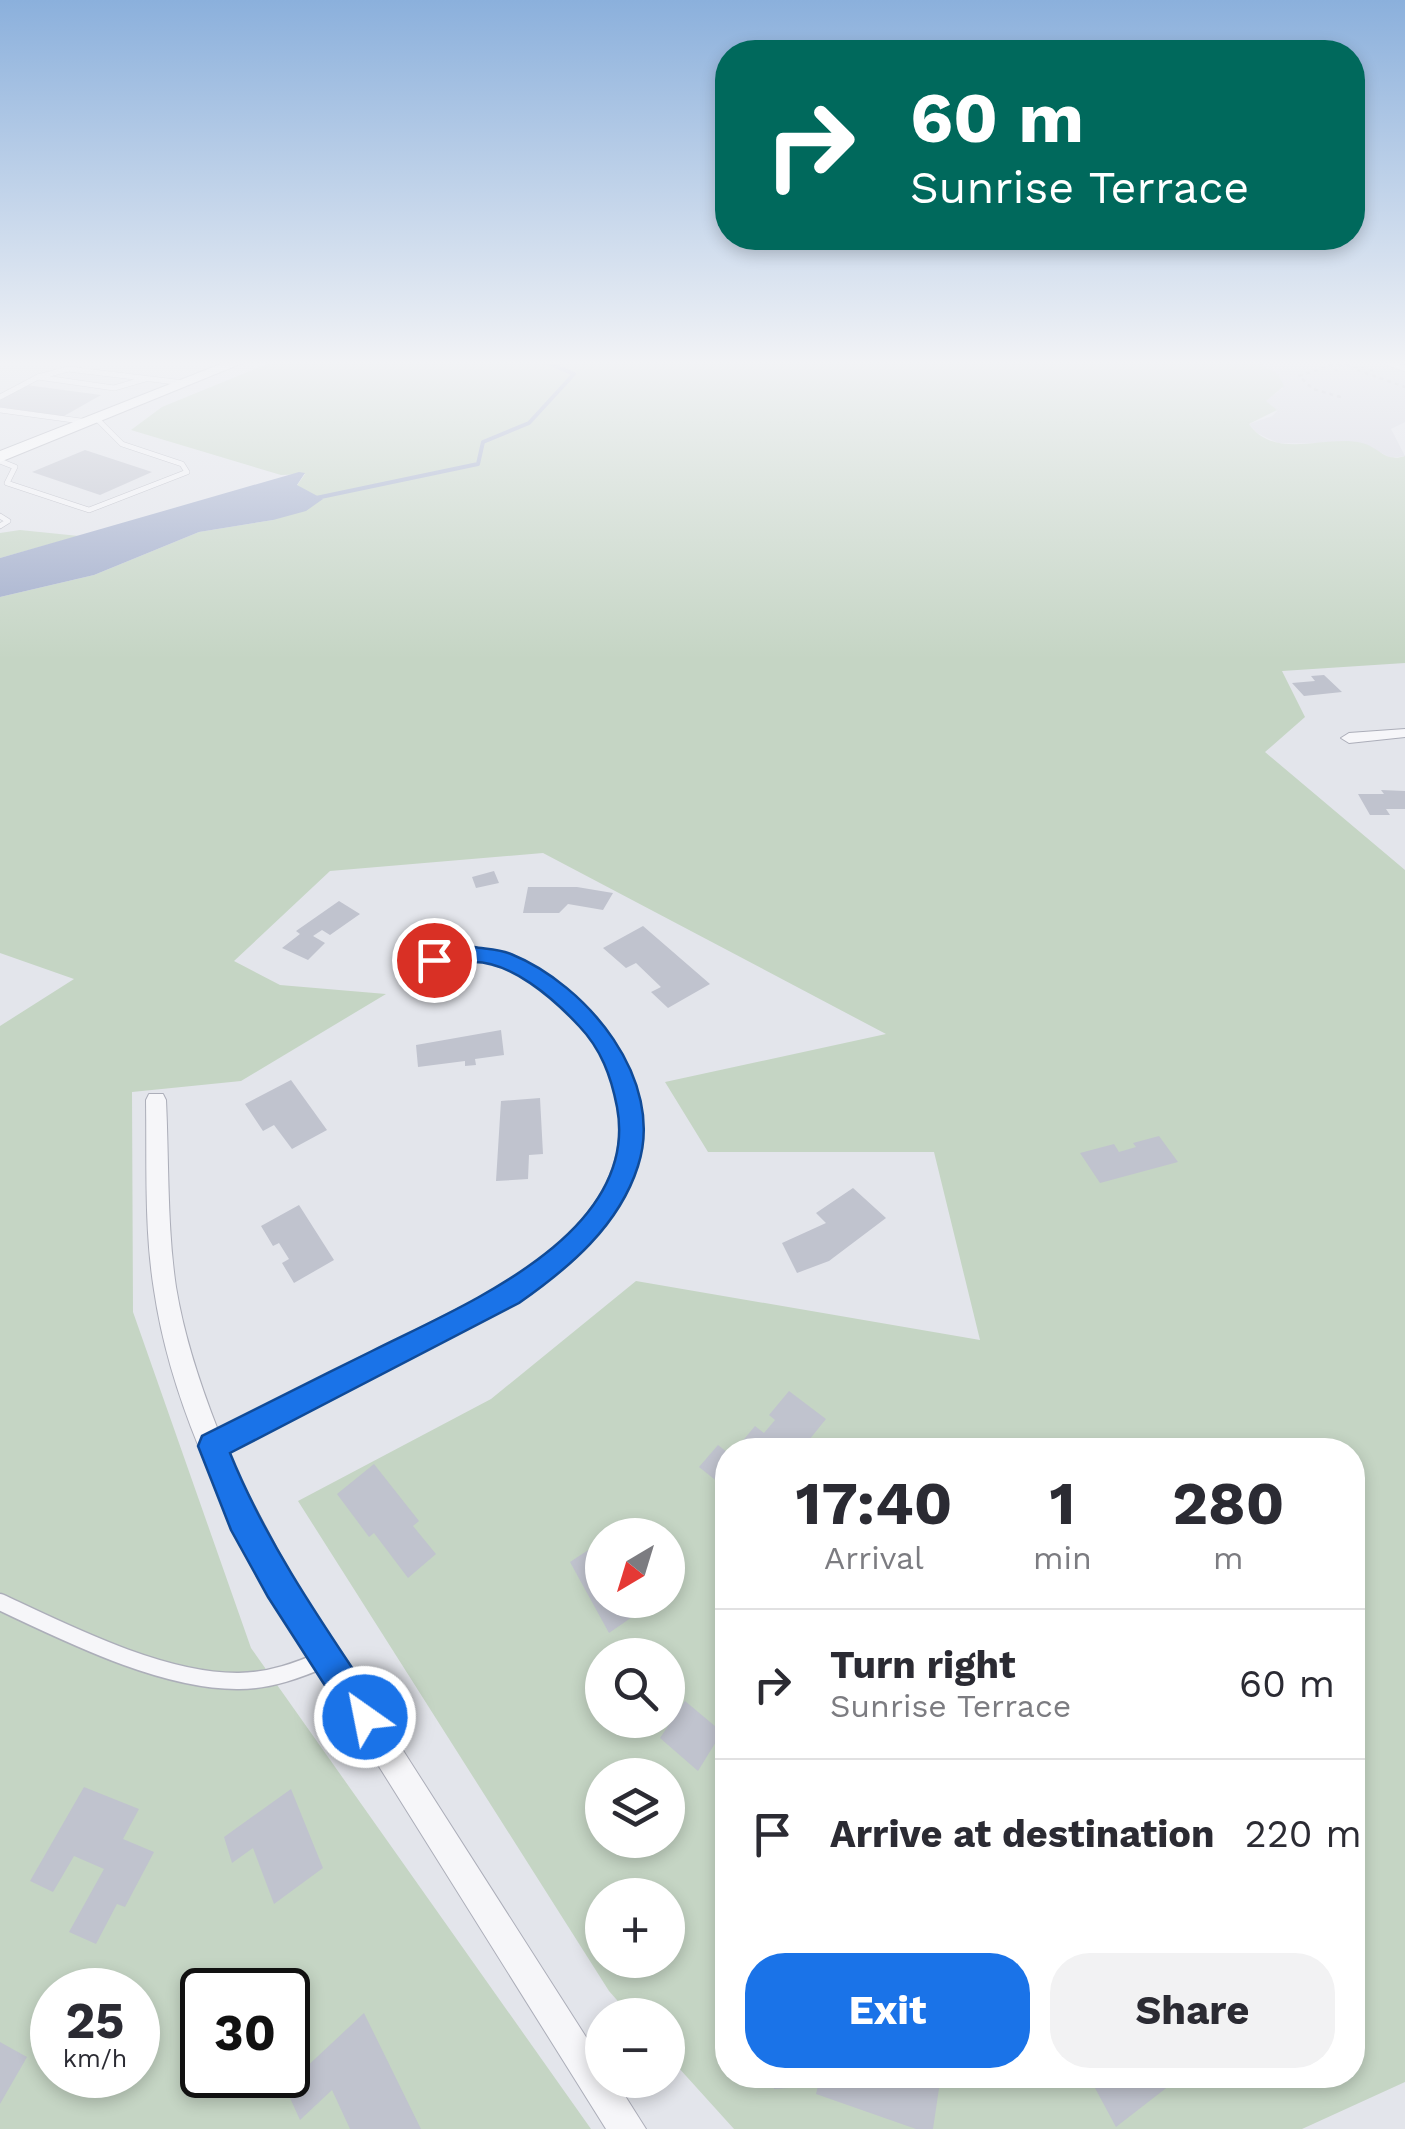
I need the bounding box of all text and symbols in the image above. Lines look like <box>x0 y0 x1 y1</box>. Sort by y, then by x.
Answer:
text: 60 m <box>910 77 1084 159</box>
icon: right <box>745 80 875 210</box>
text: Sunrise Terrace <box>910 161 1249 214</box>
pin <box>392 918 477 1003</box>
icon: arrive <box>407 933 462 988</box>
text: 17:40 <box>796 1468 952 1539</box>
text: 1 <box>1049 1468 1075 1539</box>
text: 280 <box>1172 1468 1284 1539</box>
north arrow <box>585 1518 685 1618</box>
map controls <box>585 1518 685 2098</box>
text: Arrival <box>824 1539 924 1577</box>
text: min <box>1033 1539 1092 1577</box>
text: m <box>1213 1539 1244 1577</box>
button: search <box>585 1638 685 1738</box>
text: Turn right <box>830 1643 1016 1687</box>
icon: right <box>745 1657 800 1712</box>
text: 60 m <box>1239 1662 1335 1706</box>
position arrow <box>313 1665 417 1769</box>
text: Sunrise Terrace <box>830 1687 1071 1725</box>
button: layers <box>585 1758 685 1858</box>
icon: arrive <box>745 1807 800 1862</box>
text: Arrive at destination <box>830 1812 1215 1856</box>
text: 220 m <box>1245 1812 1362 1856</box>
button: + <box>585 1878 685 1978</box>
button: Exit <box>745 1953 1030 2068</box>
button: Share <box>1050 1953 1335 2068</box>
speed limit sign: 30 <box>180 1968 310 2098</box>
text: 25 <box>66 1991 124 2050</box>
button: − <box>585 1998 685 2098</box>
text: km/h <box>63 2044 127 2073</box>

